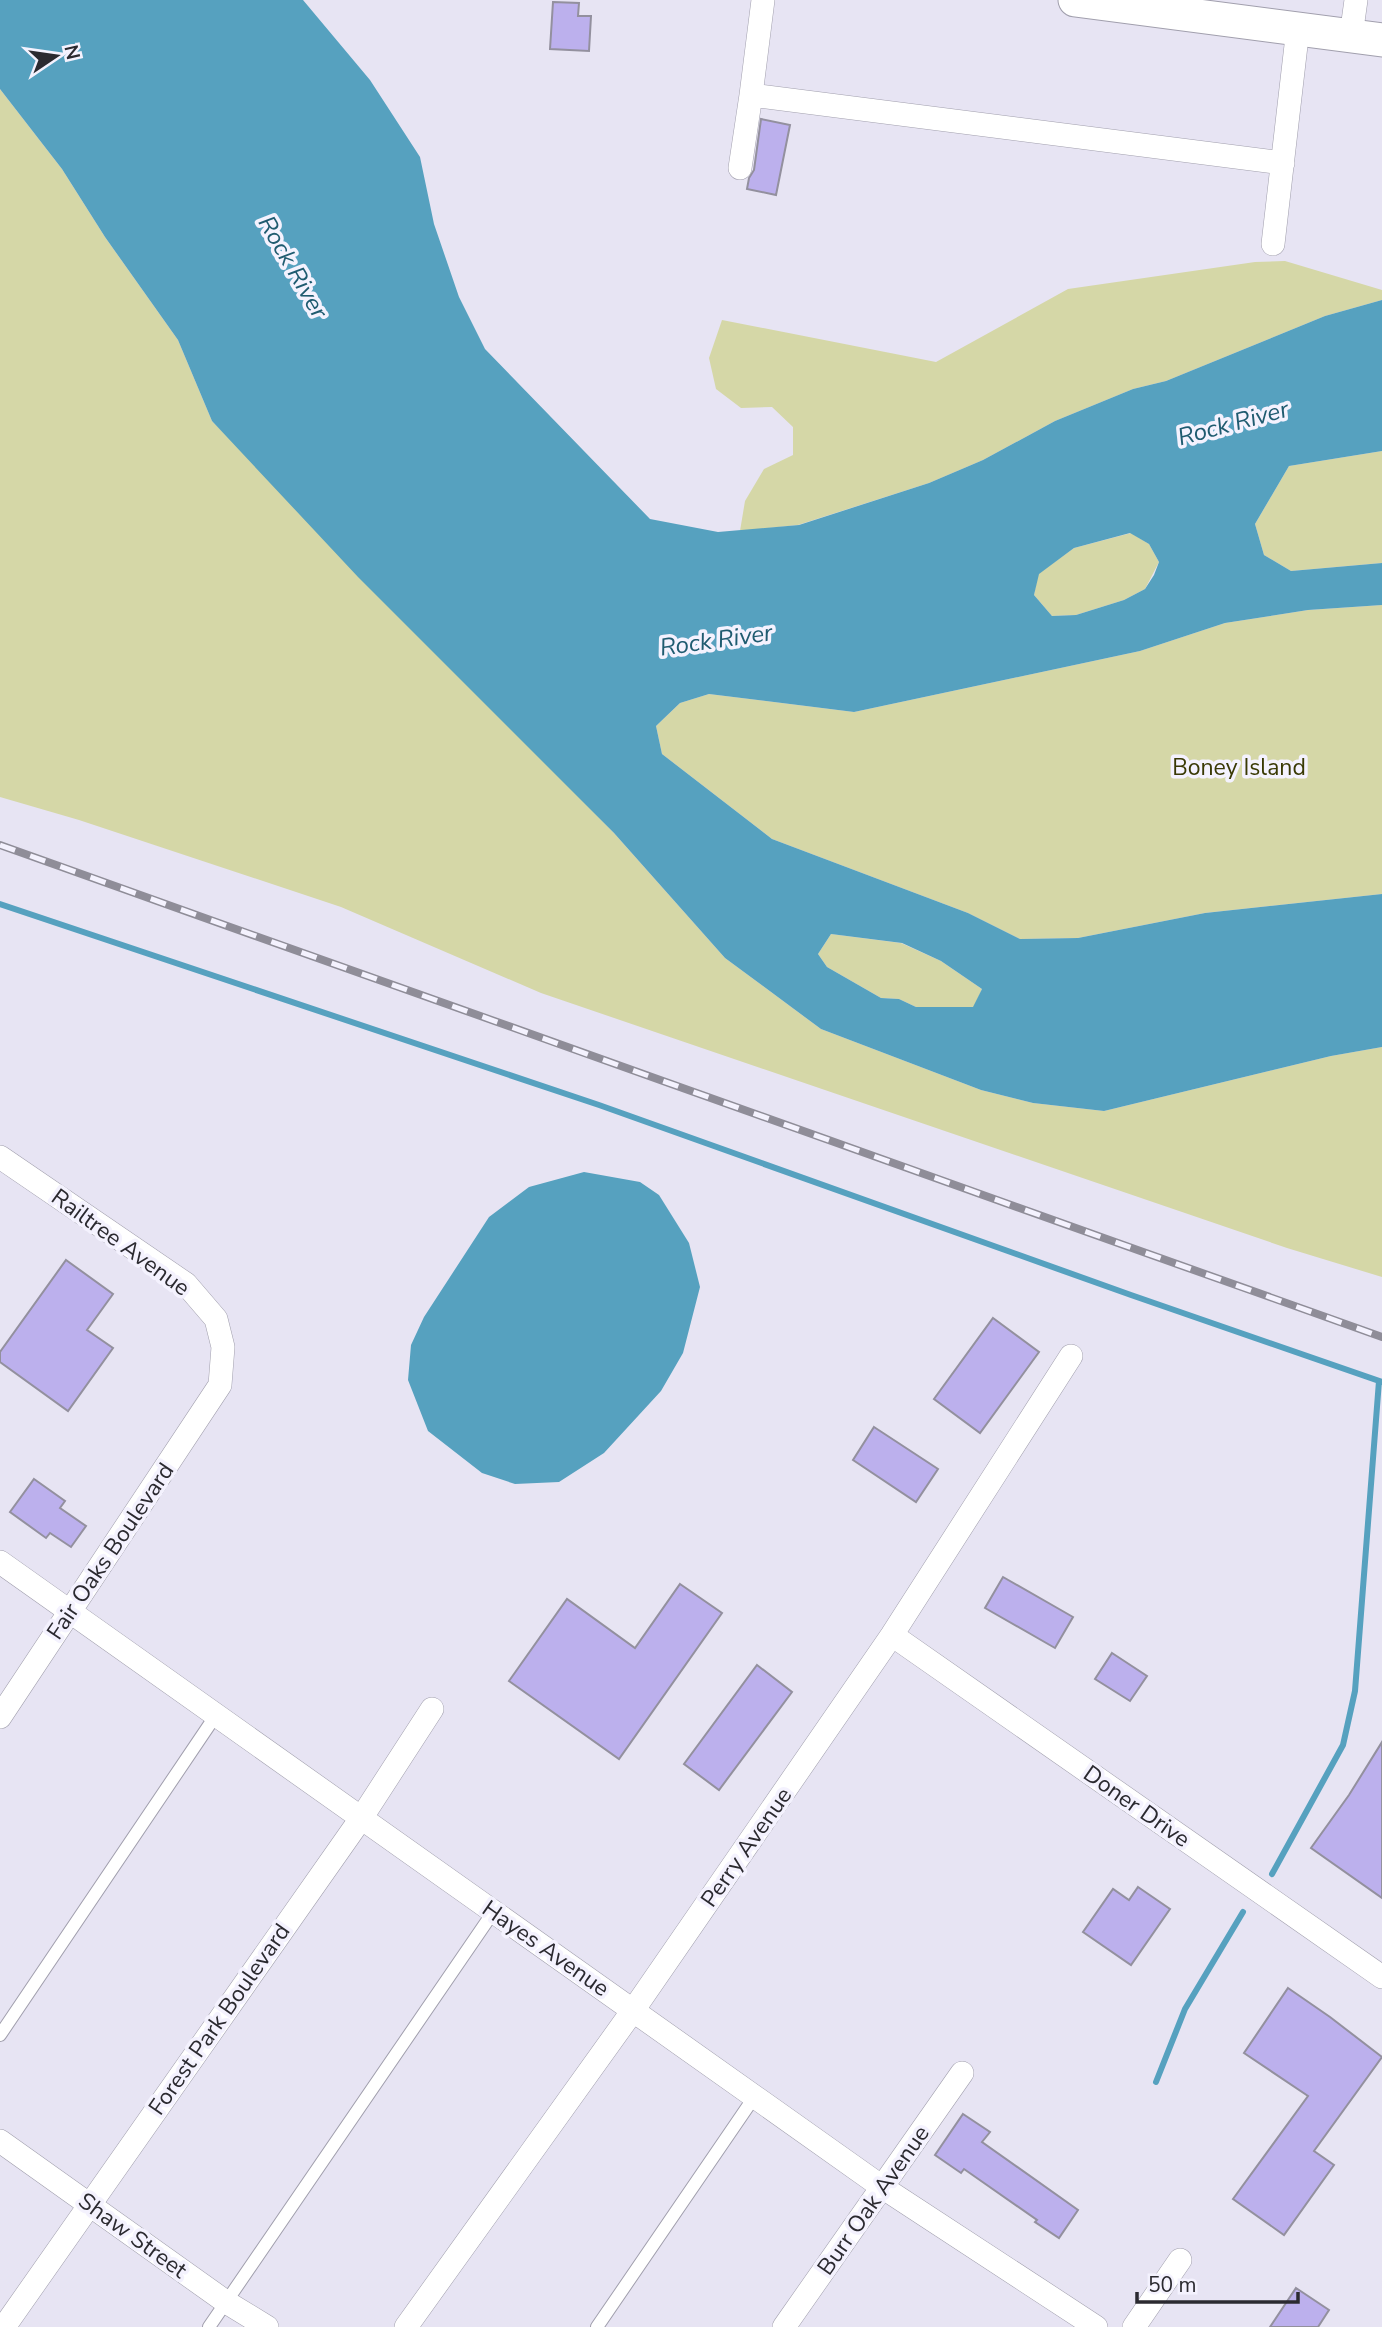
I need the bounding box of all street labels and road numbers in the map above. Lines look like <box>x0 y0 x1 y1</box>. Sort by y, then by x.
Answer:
street label: Railtree Avenue <box>45 1182 196 1303</box>
street label: Fair Oaks Boulevard <box>40 1457 181 1646</box>
street label: Doner Drive <box>1077 1758 1196 1855</box>
street label: Perry Avenue <box>694 1781 799 1913</box>
street label: Hayes Avenue <box>476 1893 616 2004</box>
street label: Forest Park Boulevard <box>142 1917 297 2121</box>
street label: Burr Oak Avenue <box>810 2119 937 2281</box>
street label: Shaw Street <box>72 2185 194 2286</box>

